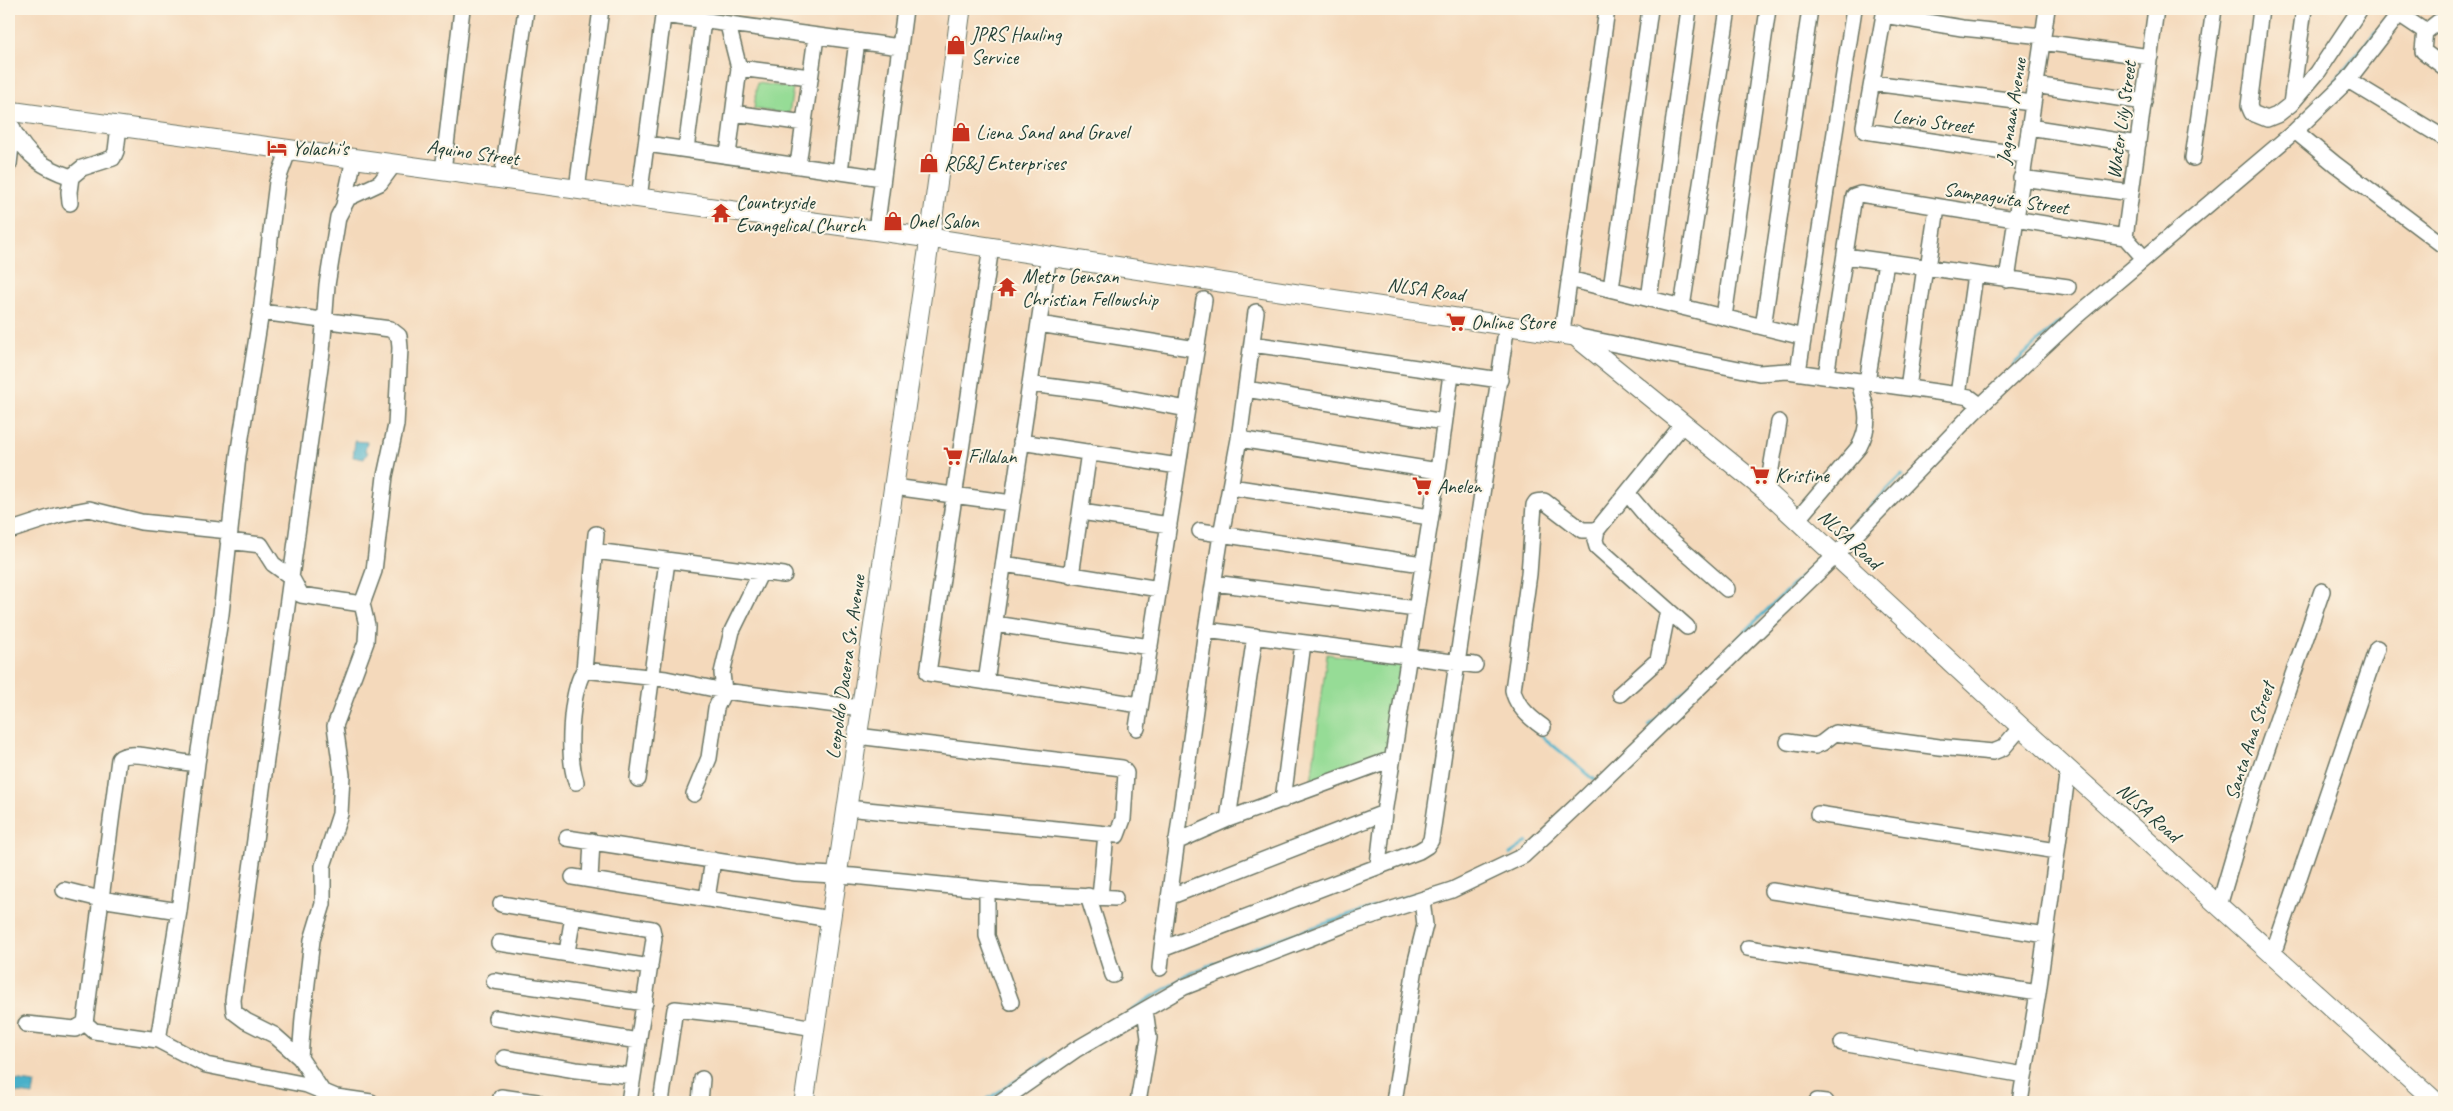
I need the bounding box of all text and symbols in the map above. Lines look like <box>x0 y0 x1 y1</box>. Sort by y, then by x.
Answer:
place label: JPRS Hauling Service <box>970 22 1063 70</box>
shop icon: JPRS Hauling Service <box>945 34 967 56</box>
street label: Jagnaan Avenue <box>1991 55 2032 167</box>
street label: Water Lily Street <box>2101 57 2142 180</box>
street label: Lerio Street <box>1891 103 1977 140</box>
place label: Liena Sand and Gravel <box>976 120 1132 145</box>
shop icon: Liena Sand and Gravel <box>950 121 972 143</box>
street label: Aquino Street <box>425 134 523 172</box>
place label: Yolachi's <box>292 136 351 161</box>
hotel icon: Yolachi's <box>266 137 288 159</box>
place label: RG&J Enterprises <box>944 151 1067 176</box>
shop icon: RG&J Enterprises <box>918 152 940 174</box>
street label: Sampaguita Street <box>1942 176 2072 221</box>
place label: Countryside Evangelical Church <box>736 190 867 238</box>
temple icon: Countryside Evangelical Church <box>710 202 732 224</box>
place label: Onel Salon <box>908 209 980 234</box>
shop icon: Onel Salon <box>882 210 904 232</box>
place label: Metro Gensan Christian Fellowship <box>1022 264 1159 312</box>
street label: NLSA Road <box>1386 272 1469 308</box>
temple icon: Metro Gensan Christian Fellowship <box>996 276 1018 298</box>
place label: Online Store <box>1471 310 1556 335</box>
supermarket icon: Online Store <box>1445 311 1467 333</box>
place label: Fillalan <box>968 444 1017 469</box>
supermarket icon: Fillalan <box>942 445 964 467</box>
place label: Kristine <box>1775 463 1830 488</box>
supermarket icon: Kristine <box>1749 464 1771 486</box>
place label: Anelen <box>1437 474 1482 499</box>
supermarket icon: Anelen <box>1411 475 1433 497</box>
street label: NLSA Road <box>1813 504 1889 577</box>
street label: Leopoldo Dacera Sr. Avenue <box>820 572 871 761</box>
street label: Santa Ana Street <box>2219 676 2281 803</box>
street label: NLSA Road <box>2112 777 2188 850</box>

